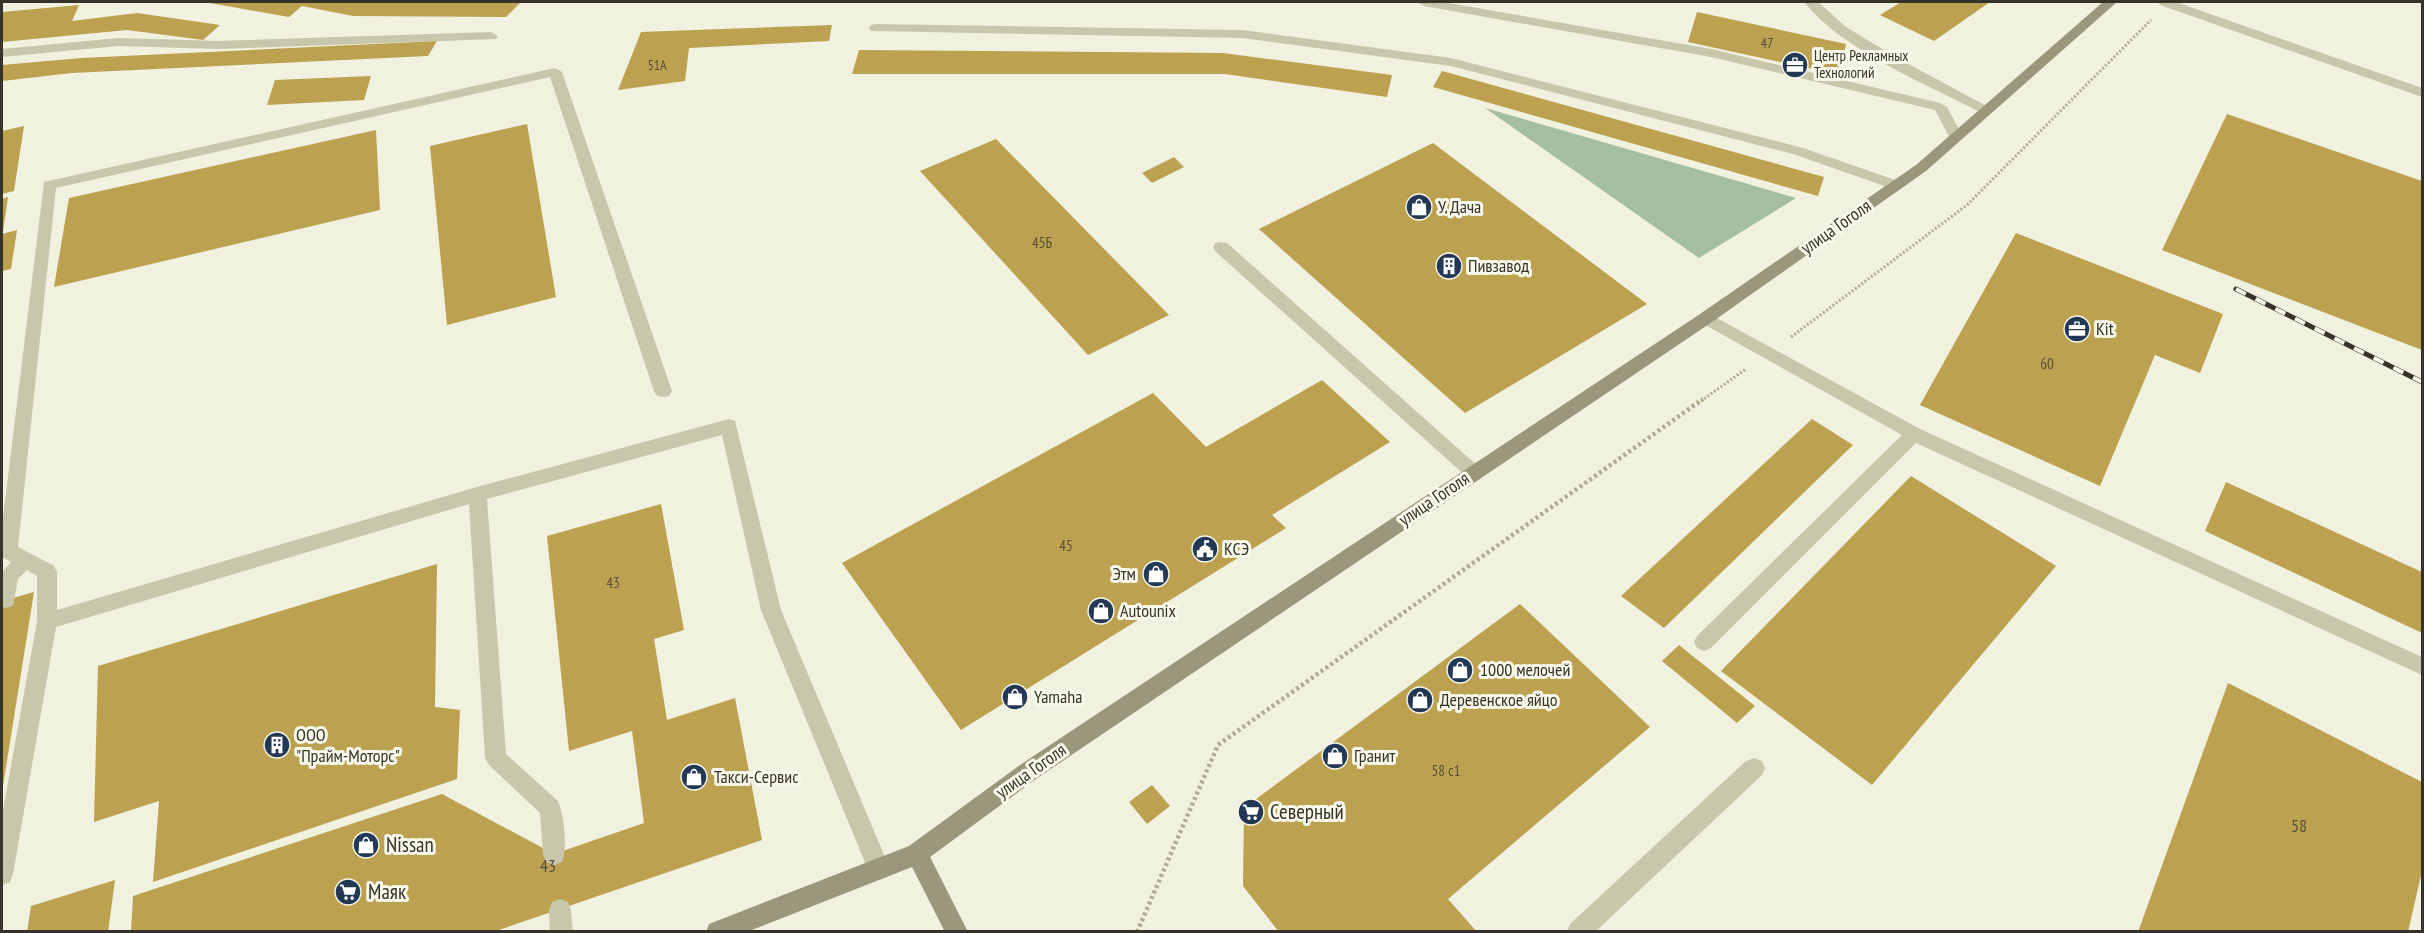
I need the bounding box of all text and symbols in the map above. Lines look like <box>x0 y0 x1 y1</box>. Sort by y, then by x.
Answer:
house number: 47 <box>1761 34 1773 52</box>
place label: Центр Рекламных Технологий <box>1814 46 1909 82</box>
office icon: Центр Рекламных Технологий <box>1780 50 1810 80</box>
house number: 51А <box>647 56 667 74</box>
shop icon: У. Дача <box>1404 192 1434 222</box>
street label: улица Гоголя <box>1796 194 1875 259</box>
place label: У. Дача <box>1438 195 1481 218</box>
house number: 45Б <box>1032 233 1052 252</box>
building icon: Пивзавод <box>1434 251 1464 281</box>
place label: Пивзавод <box>1468 254 1529 277</box>
office icon: Kit <box>2062 314 2092 344</box>
place label: Kit <box>2096 317 2114 340</box>
house number: 60 <box>2040 354 2054 373</box>
street label: улица Гоголя <box>1394 467 1474 531</box>
public building icon: КСЭ <box>1190 534 1220 564</box>
house number: 45 <box>1059 536 1073 555</box>
place label: КСЭ <box>1224 537 1249 560</box>
shop icon: Этм <box>1141 559 1171 589</box>
place label: Этм <box>1112 562 1136 585</box>
house number: 43 <box>606 573 620 592</box>
shop icon: Autounix <box>1086 596 1116 626</box>
place label: Autounix <box>1120 599 1177 622</box>
shop icon: 1000 мелочей <box>1445 655 1475 685</box>
place label: 1000 мелочей <box>1480 658 1570 681</box>
shop icon: Yamaha <box>1000 682 1030 712</box>
place label: Yamaha <box>1034 685 1082 708</box>
shop icon: Деревенское яйцо <box>1405 685 1435 715</box>
place label: Деревенское яйцо <box>1440 688 1558 711</box>
place label: ООО "Прайм-Моторс" <box>296 723 400 767</box>
building icon: ООО "Прайм-Моторс" <box>262 730 292 760</box>
street label: улица Гоголя <box>991 738 1070 803</box>
shop icon: Гранит <box>1320 741 1350 771</box>
place label: Гранит <box>1354 744 1396 767</box>
house number: 58 с1 <box>1432 761 1460 780</box>
shop icon: Такси-Сервис <box>679 762 709 792</box>
place label: Такси-Сервис <box>714 765 799 788</box>
supermarket icon: Северный <box>1236 797 1266 827</box>
place label: Северный <box>1270 798 1344 825</box>
house number: 58 <box>2291 814 2307 837</box>
shop icon: Nissan <box>351 830 381 860</box>
place label: Nissan <box>386 831 434 858</box>
house number: 43 <box>540 854 556 877</box>
supermarket icon: Маяк <box>333 877 363 907</box>
place label: Маяк <box>368 878 406 905</box>

